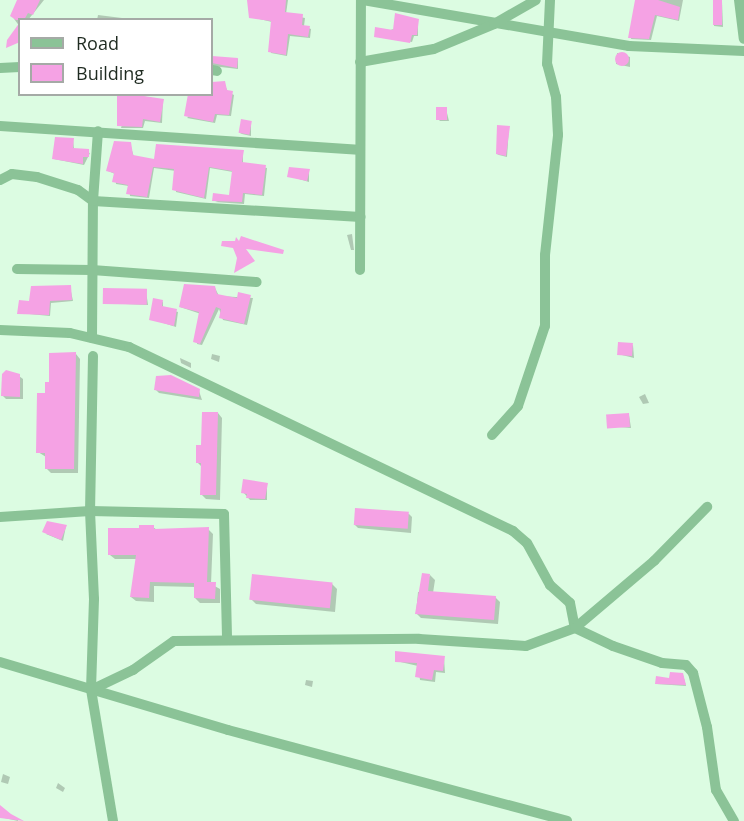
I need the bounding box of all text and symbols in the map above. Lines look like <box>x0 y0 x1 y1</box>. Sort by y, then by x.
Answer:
legend <box>18 18 213 96</box>
text: Road <box>76 31 119 55</box>
text: Building <box>76 61 144 85</box>

